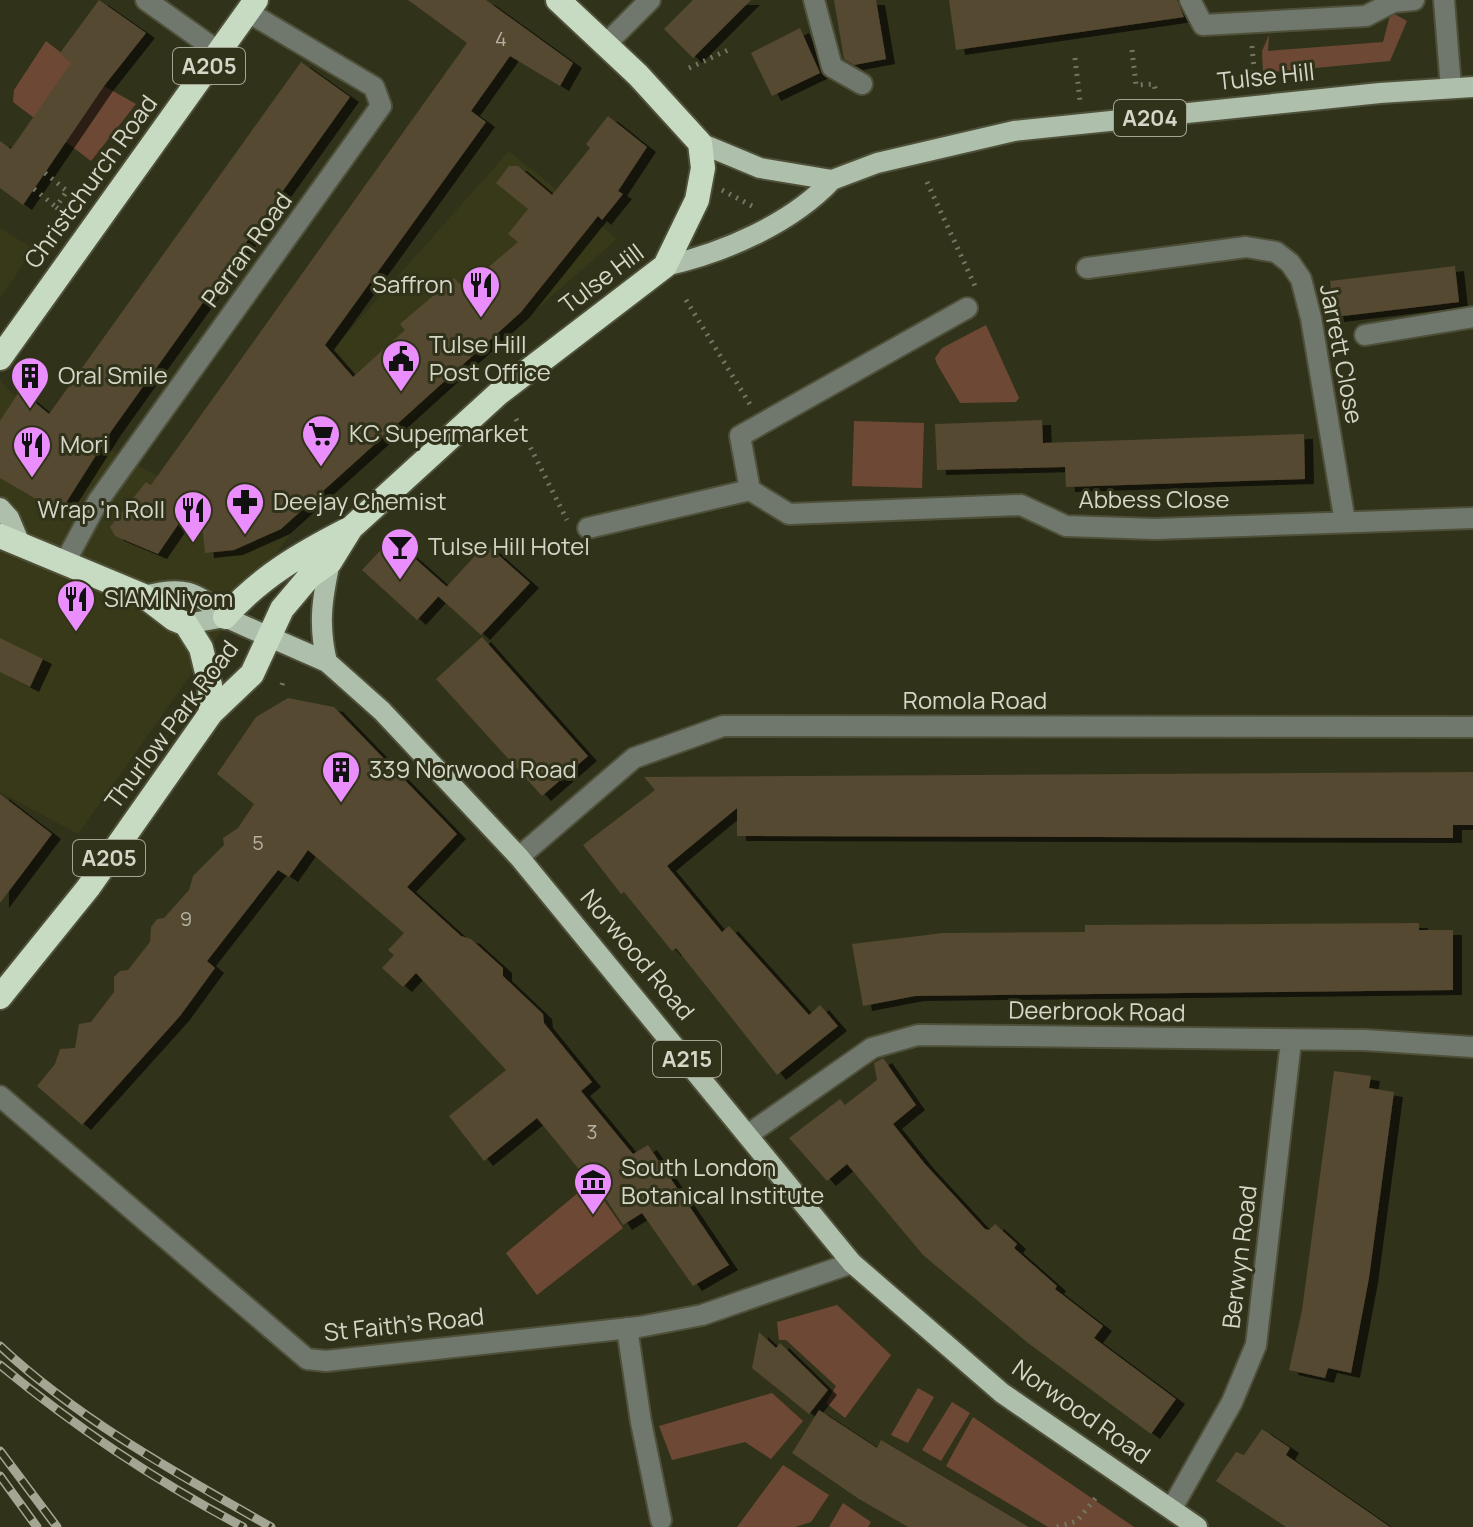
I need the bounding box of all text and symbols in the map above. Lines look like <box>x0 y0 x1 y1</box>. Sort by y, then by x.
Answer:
house number: 4 <box>495 25 507 52</box>
road number: A205 <box>173 48 245 84</box>
street label: Tulse Hill <box>1216 54 1316 97</box>
street label: Christchurch Road <box>16 88 164 274</box>
road number: A204 <box>1114 100 1186 136</box>
street label: Perran Road <box>193 185 299 313</box>
street label: Tulse Hill <box>552 235 650 320</box>
restaurant icon: Saffron <box>460 264 502 319</box>
place label: Saffron <box>372 267 453 300</box>
street label: Jarrett Close <box>1313 281 1372 426</box>
place label: Tulse Hill Post Office <box>429 327 551 388</box>
public building icon: Tulse Hill Post Office <box>380 338 422 393</box>
building icon: Oral Smile <box>9 355 51 410</box>
place label: Oral Smile <box>58 358 168 391</box>
supermarket icon: KC Supermarket <box>300 413 342 468</box>
place label: KC Supermarket <box>349 416 529 449</box>
restaurant icon: Mori <box>11 424 53 479</box>
place label: Mori <box>60 427 109 460</box>
pharmacy icon: Deejay Chemist <box>224 481 266 536</box>
street label: Abbess Close <box>1078 482 1230 515</box>
place label: Deejay Chemist <box>273 484 447 517</box>
restaurant icon: Wrap 'n Roll <box>172 489 214 544</box>
place label: Wrap 'n Roll <box>37 492 165 525</box>
bar icon: Tulse Hill Hotel <box>379 526 421 581</box>
place label: Tulse Hill Hotel <box>428 529 590 562</box>
restaurant icon: SIAM Niyom <box>55 578 97 633</box>
place label: SIAM Niyom <box>104 581 233 614</box>
street label: Thurlow Park Road <box>96 633 245 815</box>
street label: Romola Road <box>903 683 1047 716</box>
building icon: 339 Norwood Road <box>320 749 362 804</box>
place label: 339 Norwood Road <box>369 752 577 785</box>
house number: 5 <box>252 829 264 856</box>
road number: A205 <box>73 840 145 876</box>
street label: Norwood Road <box>574 882 703 1027</box>
house number: 9 <box>180 905 192 932</box>
street label: Deerbrook Road <box>1008 992 1186 1029</box>
road number: A215 <box>653 1041 721 1077</box>
house number: 3 <box>586 1118 598 1145</box>
place label: South London Botanical Institute <box>621 1150 824 1211</box>
museum icon: South London Botanical Institute <box>572 1161 614 1216</box>
street label: Berwyn Road <box>1213 1183 1264 1330</box>
street label: St Faith's Road <box>322 1299 486 1348</box>
street label: Norwood Road <box>1006 1351 1157 1471</box>

